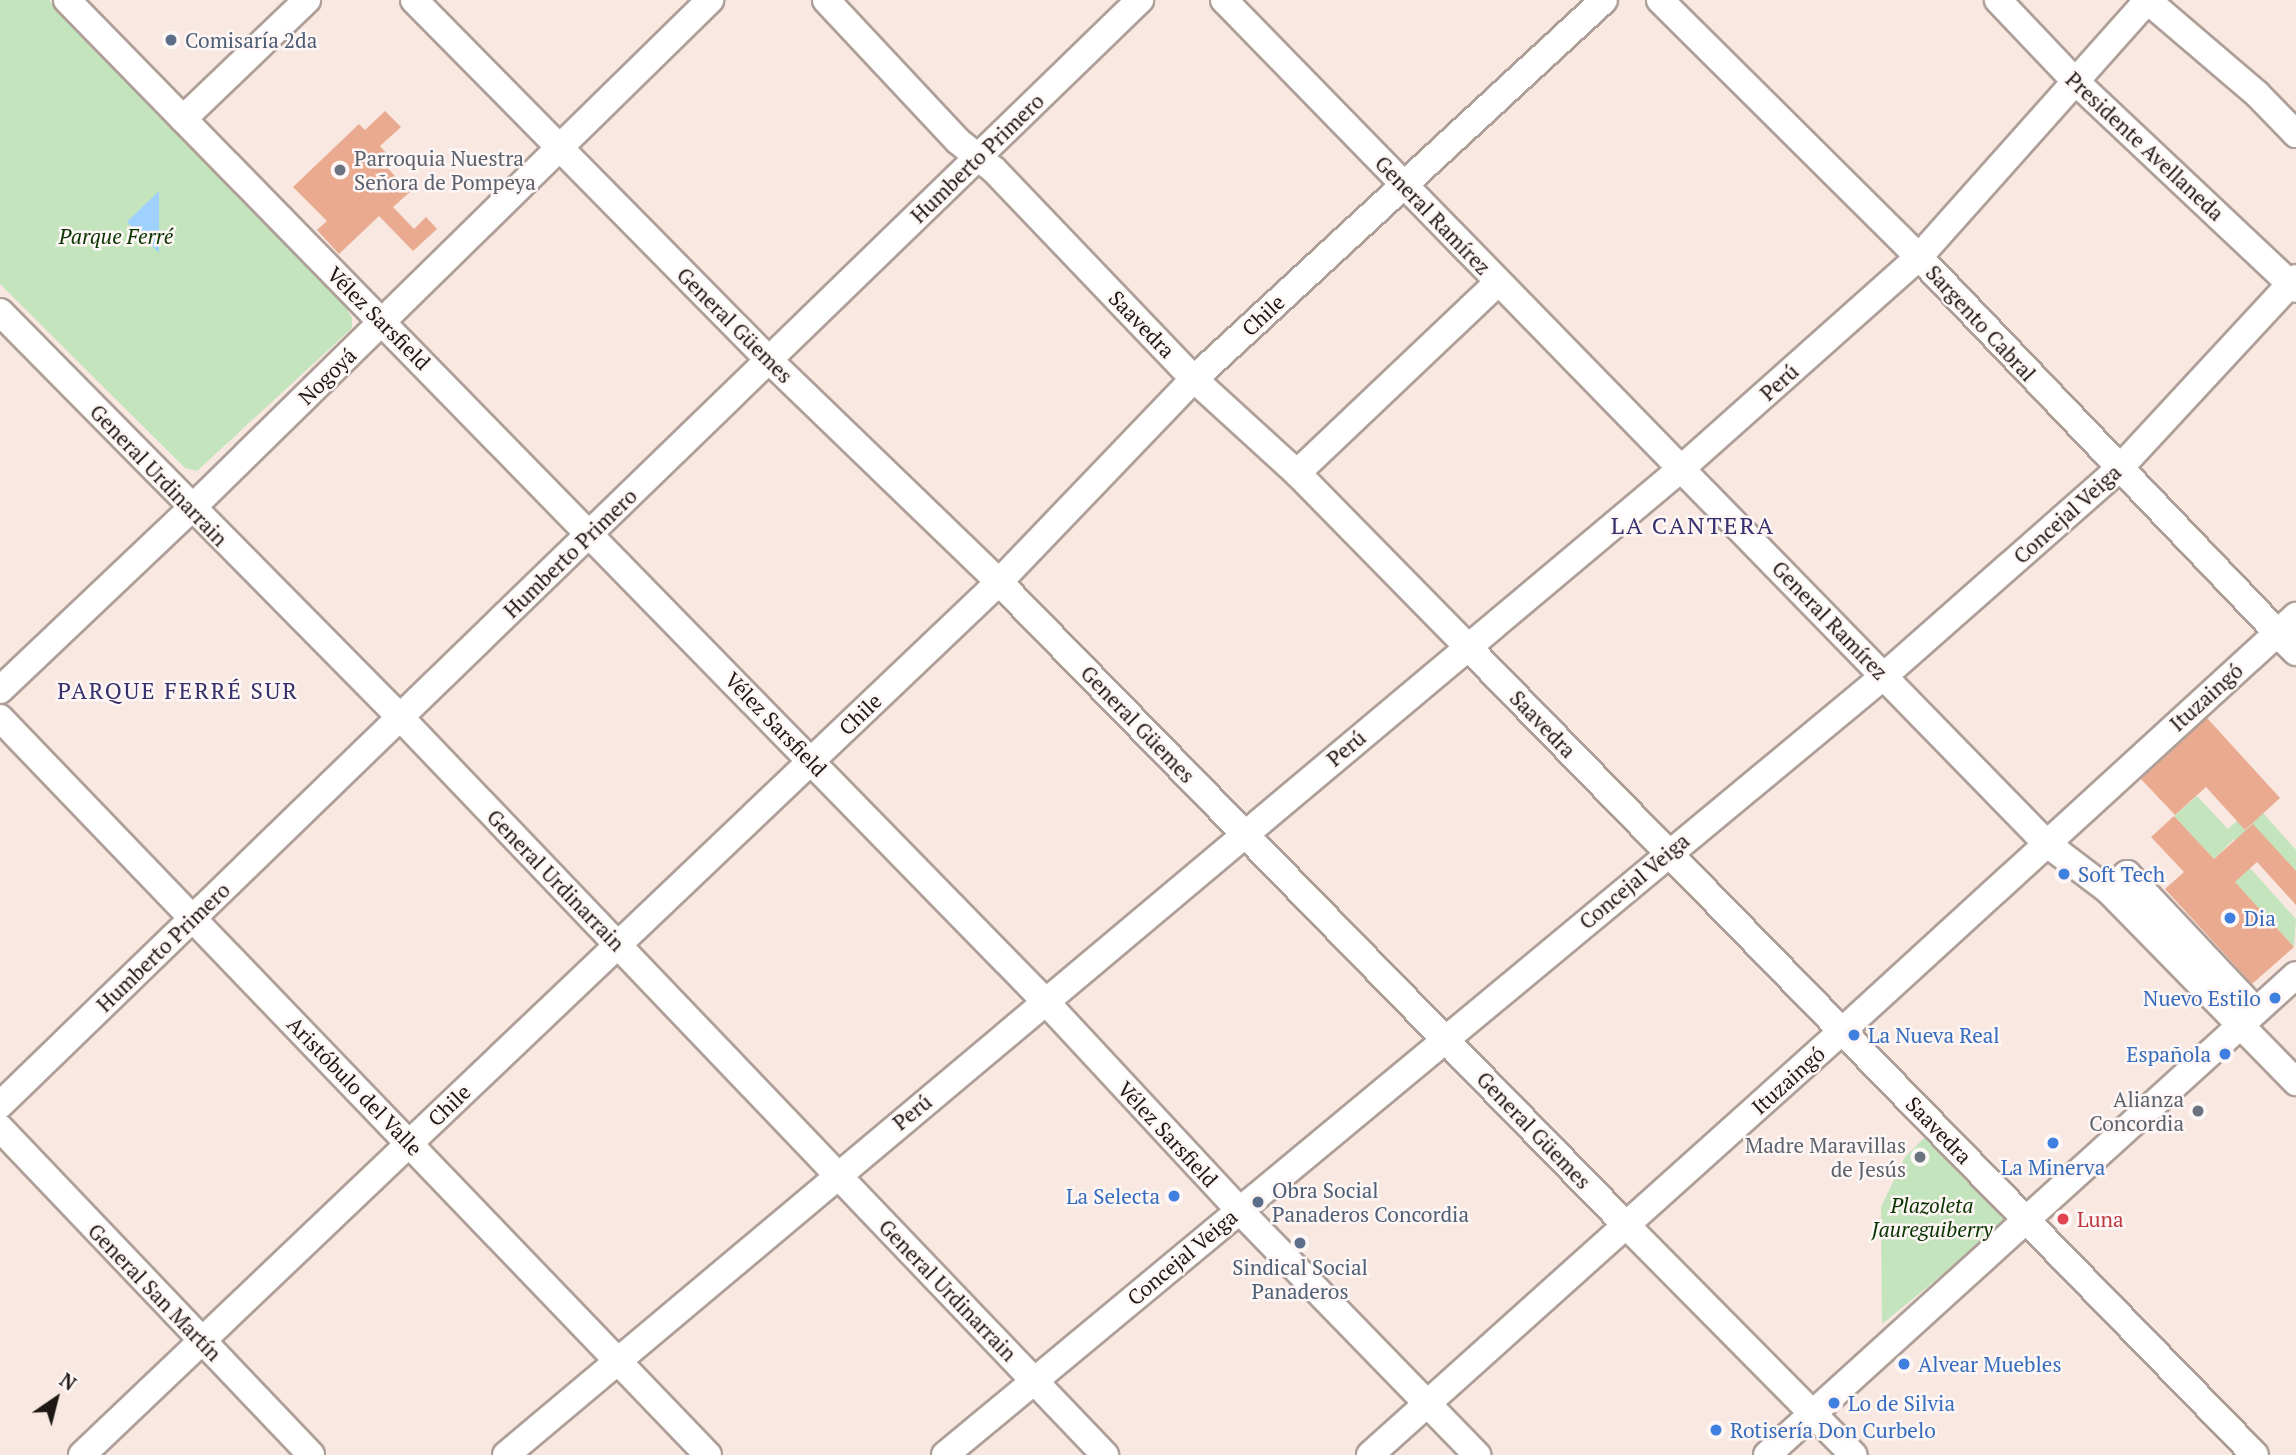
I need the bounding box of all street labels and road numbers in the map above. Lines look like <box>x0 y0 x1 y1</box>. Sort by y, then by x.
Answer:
street label: Presidente Avellaneda <box>2061 66 2229 226</box>
street label: Humberto Primero <box>905 88 1049 228</box>
street label: General Ramírez <box>1370 150 1496 280</box>
street label: Sargento Cabral <box>1921 260 2041 386</box>
street label: Vélez Sarsfield <box>322 261 436 375</box>
street label: General Güemes <box>672 262 798 388</box>
street label: Saavedra <box>1104 285 1180 363</box>
street label: Chile <box>1236 289 1290 341</box>
street label: Nogoyá <box>293 342 361 410</box>
street label: Perú <box>1755 358 1803 406</box>
street label: General Urdinarrain <box>85 399 233 551</box>
street label: Concejal Veiga <box>2008 459 2126 569</box>
street label: Humberto Primero <box>498 483 642 623</box>
street label: General Ramírez <box>1767 555 1893 685</box>
street label: Ituzaingó <box>2164 658 2248 736</box>
street label: General Güemes <box>1076 660 1200 788</box>
street label: Vélez Sarsfield <box>720 667 832 781</box>
street label: Saavedra <box>1505 685 1581 763</box>
street label: Chile <box>834 688 886 740</box>
street label: Perú <box>1322 725 1370 771</box>
street label: General Urdinarrain <box>482 804 630 956</box>
street label: Concejal Veiga <box>1574 828 1694 934</box>
street label: Humberto Primero <box>91 877 235 1017</box>
street label: Aristóbulo del Valle <box>282 1011 428 1161</box>
street label: Ituzaingó <box>1746 1041 1830 1119</box>
street label: General Güemes <box>1472 1066 1596 1194</box>
street label: Vélez Sarsfield <box>1113 1076 1223 1192</box>
street label: Chile <box>423 1079 475 1131</box>
street label: Perú <box>888 1089 936 1135</box>
street label: Saavedra <box>1901 1091 1977 1169</box>
street label: Concejal Veiga <box>1122 1204 1242 1310</box>
street label: General Urdinarrain <box>874 1214 1022 1366</box>
street label: General San Martín <box>83 1218 227 1366</box>

